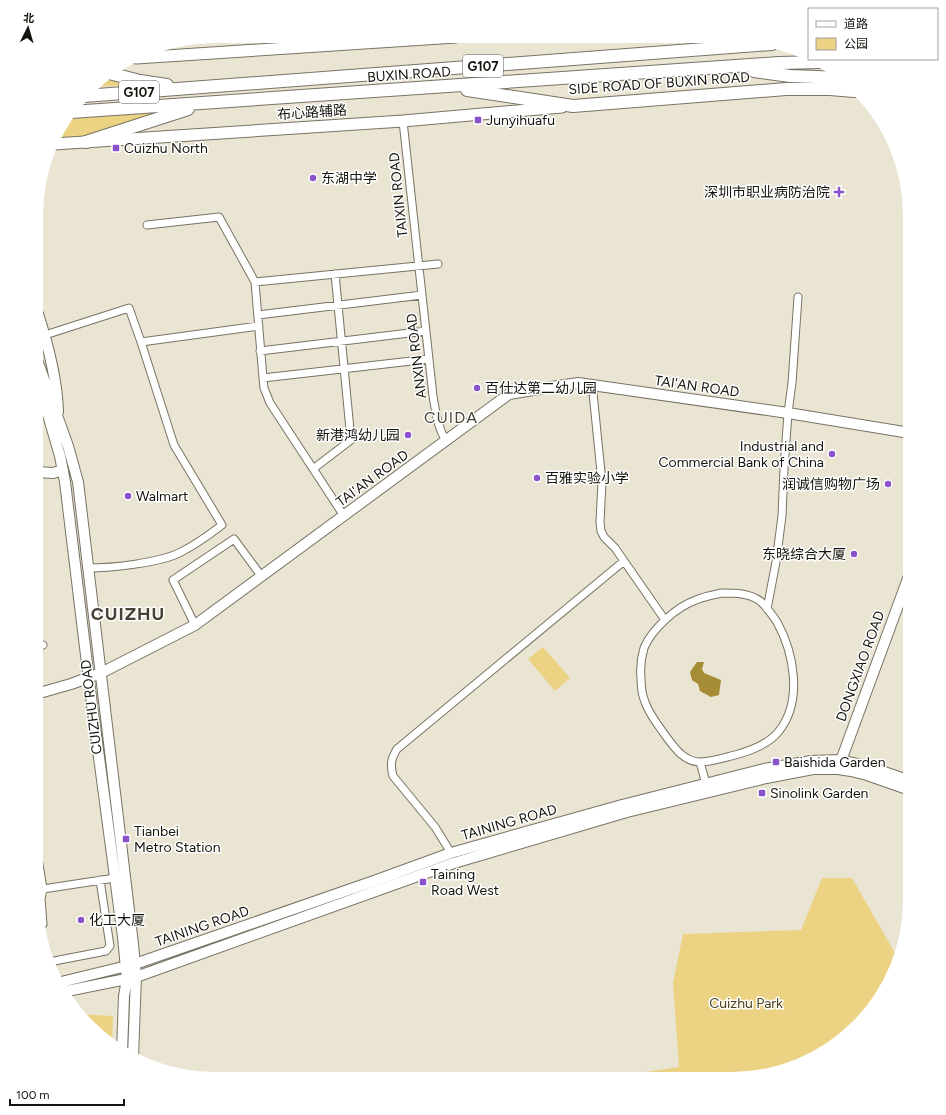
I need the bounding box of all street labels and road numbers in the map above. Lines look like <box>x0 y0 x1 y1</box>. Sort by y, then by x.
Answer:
road number: G107 <box>463 55 503 77</box>
street label: BUXIN ROAD <box>367 63 451 86</box>
street label: SIDE ROAD OF BUXIN ROAD <box>568 69 750 98</box>
road number: G107 <box>119 81 159 103</box>
street label: 布心路辅路 <box>277 102 348 123</box>
street label: TAIXIN ROAD <box>386 152 411 238</box>
street label: ANXIN ROAD <box>403 312 430 400</box>
street label: TAI'AN ROAD <box>653 372 740 401</box>
street label: TAI'AN ROAD <box>333 446 412 510</box>
street label: DONGXIAO ROAD <box>833 608 888 724</box>
street label: CUIZHU ROAD <box>77 659 106 755</box>
street label: TAINING ROAD <box>460 801 559 844</box>
street label: TAINING ROAD <box>153 902 251 951</box>

